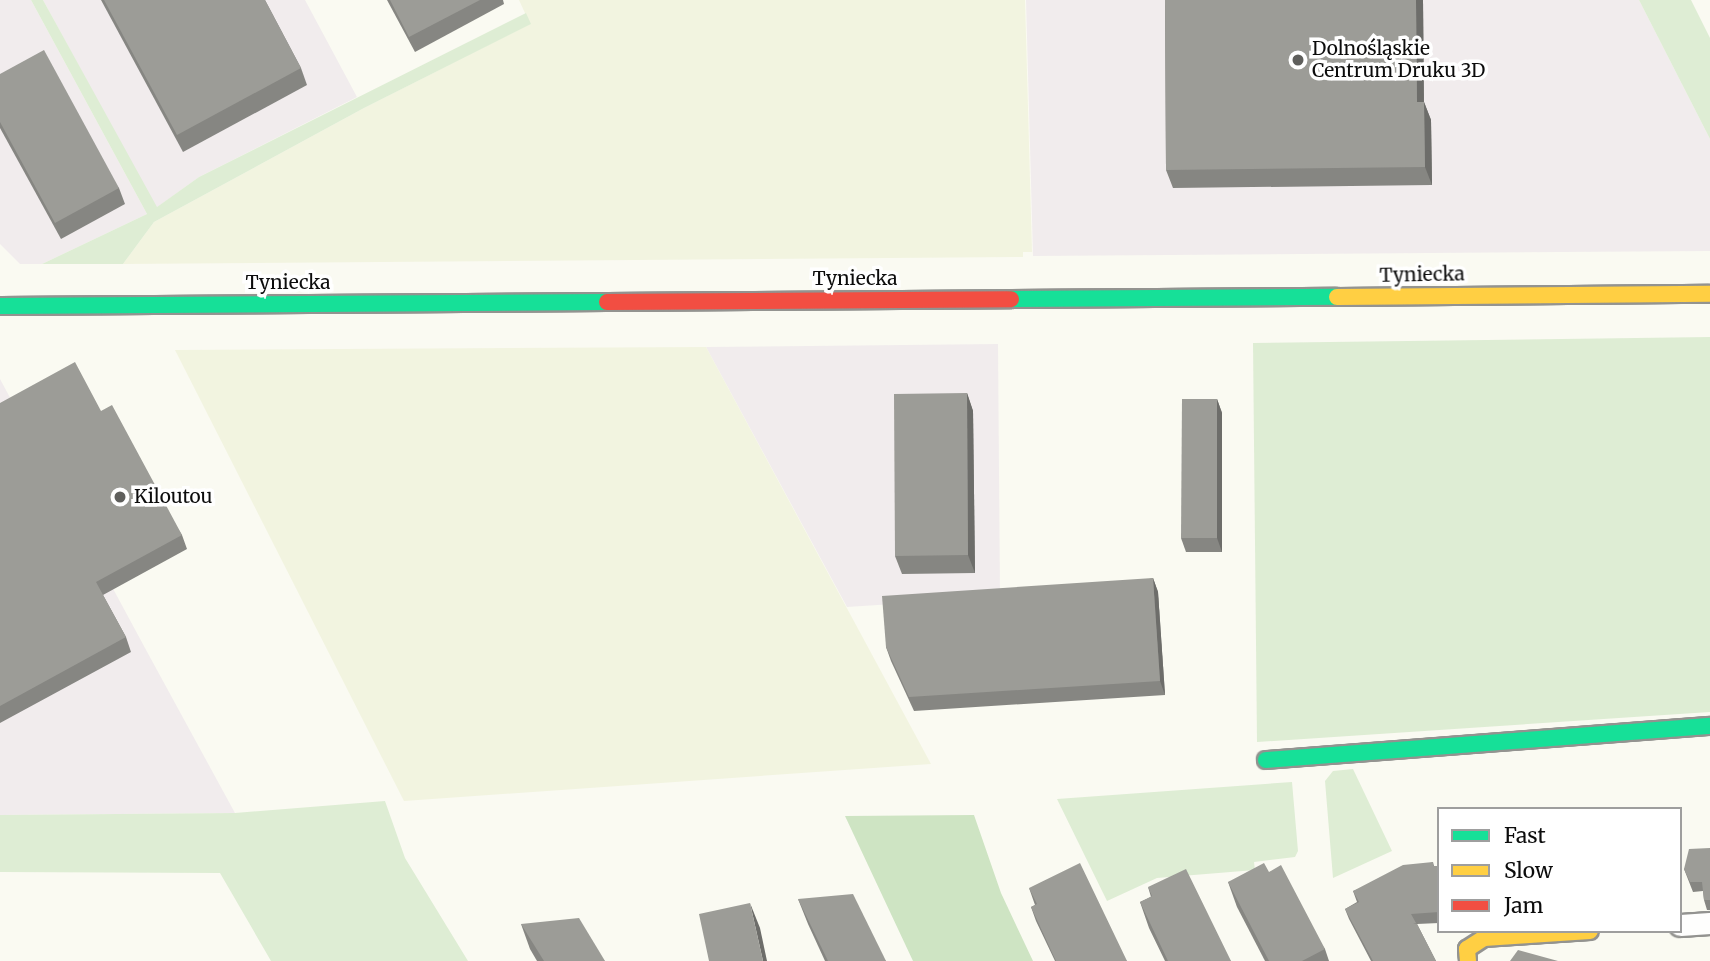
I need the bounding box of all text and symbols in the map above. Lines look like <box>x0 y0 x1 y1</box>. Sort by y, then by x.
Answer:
place label: Dolnośląskie Centrum Druku 3D <box>1312 38 1485 82</box>
marker: Dolnośląskie Centrum Druku 3D <box>1290 52 1306 68</box>
street label: Tyniecka <box>1379 263 1465 287</box>
street label: Tyniecka <box>812 268 898 290</box>
street label: Tyniecka <box>245 272 331 294</box>
place label: Kiloutou <box>134 486 212 508</box>
marker: Kiloutou <box>112 489 128 505</box>
legend <box>1437 807 1682 933</box>
text: Fast <box>1504 822 1546 849</box>
text: Slow <box>1504 857 1553 884</box>
text: Jam <box>1504 892 1543 919</box>

